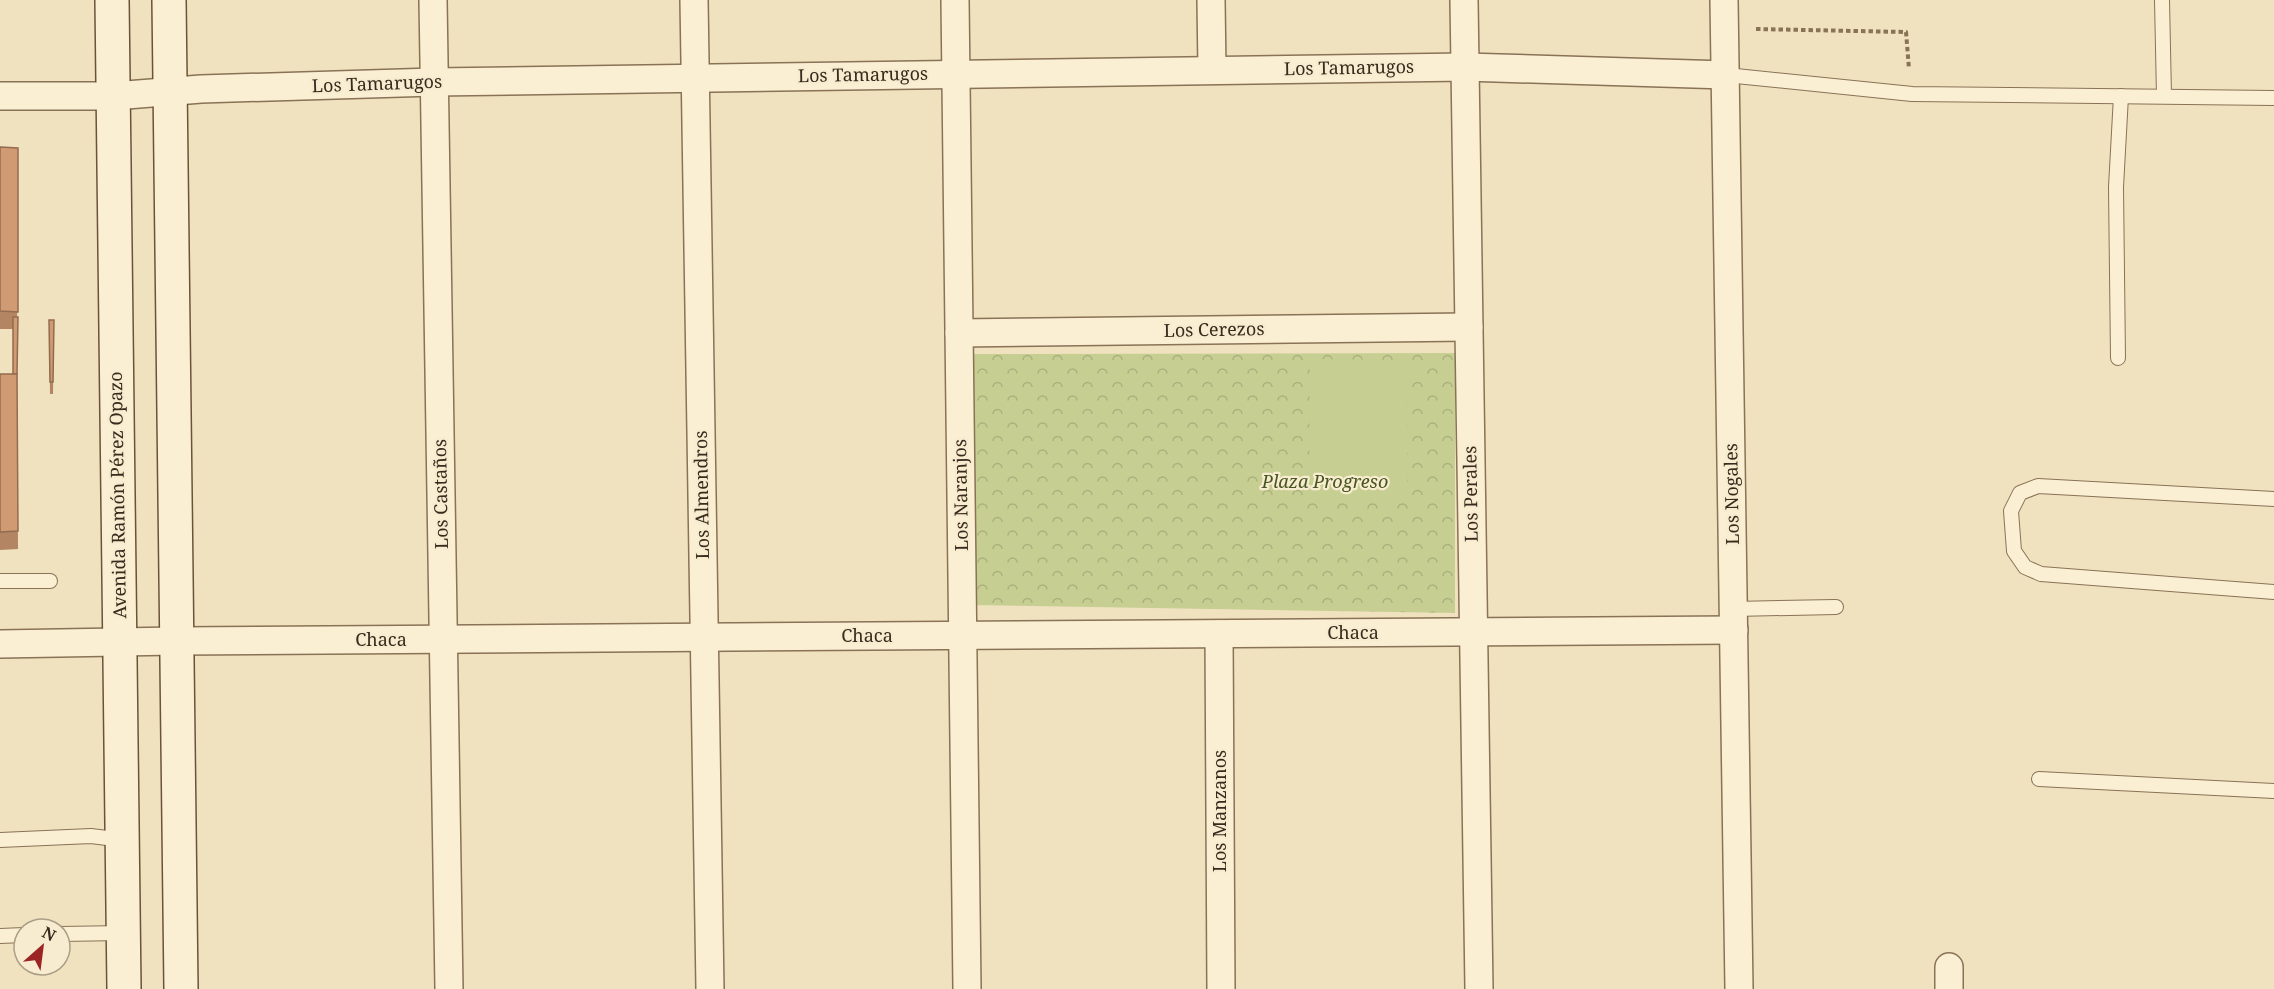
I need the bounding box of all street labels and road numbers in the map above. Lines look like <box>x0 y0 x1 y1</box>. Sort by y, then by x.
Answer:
street label: Los Tamarugos <box>1284 54 1414 80</box>
street label: Los Tamarugos <box>798 61 928 87</box>
street label: Los Tamarugos <box>311 69 442 97</box>
street label: Los Cerezos <box>1163 316 1265 342</box>
street label: Avenida Ramón Pérez Opazo <box>103 371 131 619</box>
street label: Los Almendros <box>688 430 714 560</box>
street label: Los Castaños <box>427 439 453 549</box>
street label: Los Naranjos <box>947 439 973 551</box>
street label: Los Nogales <box>1718 443 1744 545</box>
street label: Los Perales <box>1457 446 1483 542</box>
street label: Chaca <box>1327 620 1379 644</box>
street label: Chaca <box>841 623 893 647</box>
street label: Chaca <box>355 627 407 651</box>
street label: Los Manzanos <box>1207 750 1231 872</box>

